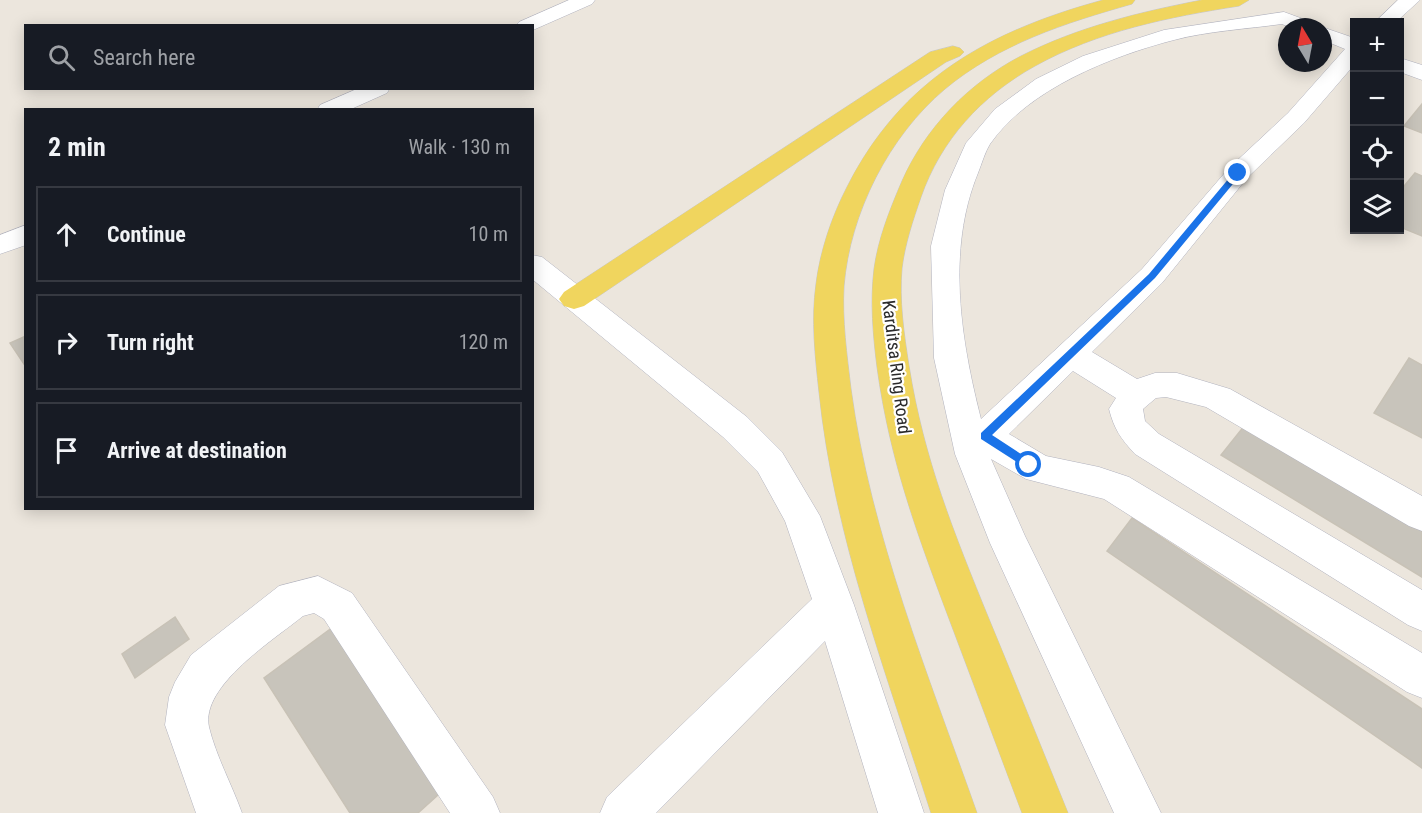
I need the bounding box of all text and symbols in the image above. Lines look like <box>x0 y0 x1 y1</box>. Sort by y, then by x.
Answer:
north arrow <box>1278 18 1332 72</box>
map controls <box>1350 18 1404 234</box>
button: + <box>1350 18 1404 72</box>
search box <box>24 24 534 90</box>
icon: search <box>45 41 78 74</box>
text: Search here <box>93 45 195 70</box>
button: − <box>1350 72 1404 126</box>
button: locate <box>1350 126 1404 180</box>
text: 2 min <box>48 132 106 162</box>
text: Walk · 130 m <box>409 135 510 159</box>
route end <box>1224 159 1250 185</box>
button: layers <box>1350 180 1404 234</box>
icon: ahead <box>50 218 83 251</box>
text: Continue <box>107 222 186 247</box>
text: 10 m <box>469 222 508 246</box>
street label: Karditsa Ring Road <box>878 299 916 435</box>
icon: right <box>50 326 83 359</box>
text: Turn right <box>107 330 194 355</box>
text: 120 m <box>459 330 508 354</box>
icon: arrive <box>50 434 83 467</box>
text: Arrive at destination <box>107 438 287 463</box>
route start <box>1015 451 1041 477</box>

